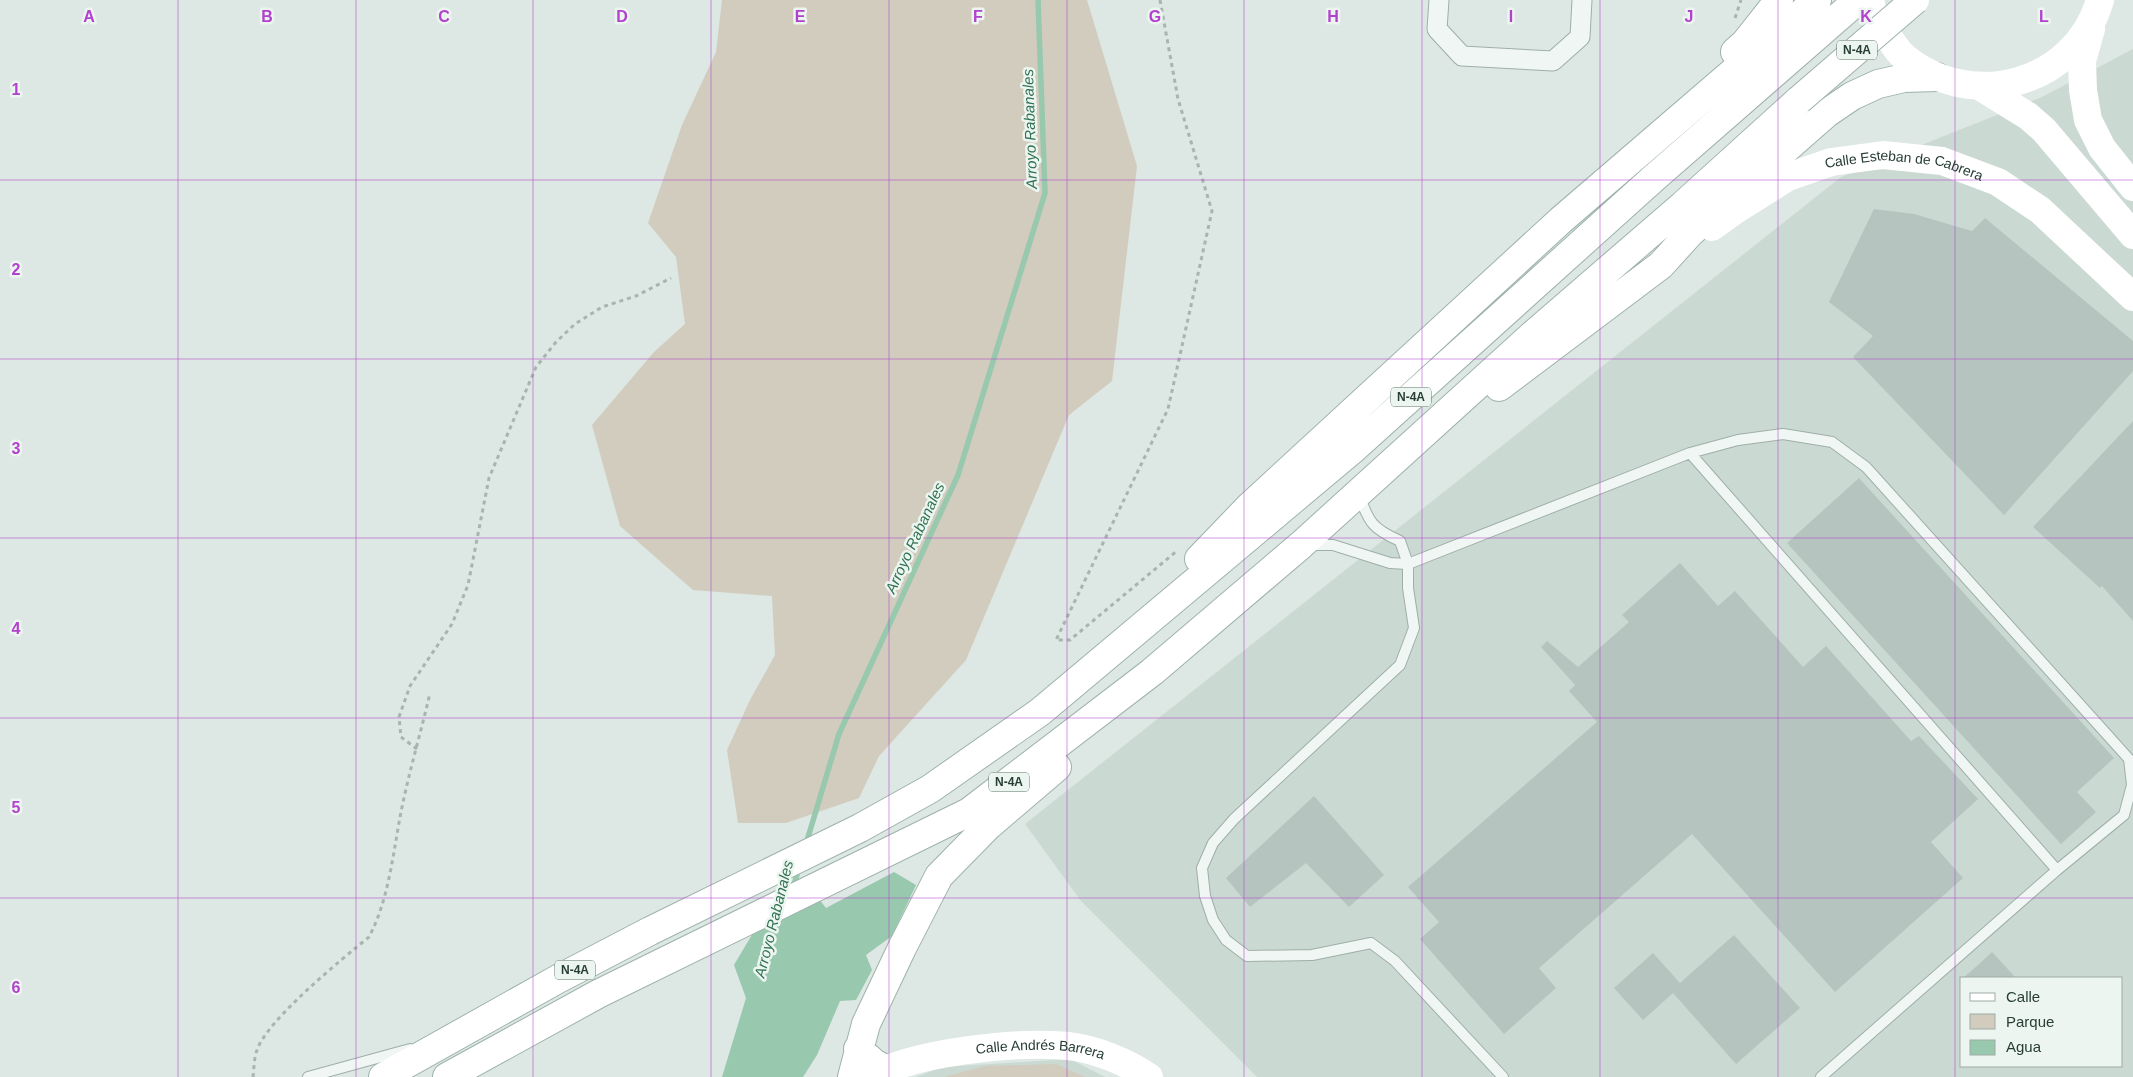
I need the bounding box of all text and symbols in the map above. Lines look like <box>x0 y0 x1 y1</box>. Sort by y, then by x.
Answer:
text: A <box>83 8 95 25</box>
text: B <box>261 8 273 25</box>
text: C <box>438 8 450 25</box>
text: D <box>616 8 628 25</box>
text: E <box>795 8 806 25</box>
text: F <box>973 8 983 25</box>
text: G <box>1149 8 1161 25</box>
text: H <box>1327 8 1339 25</box>
text: I <box>1509 8 1513 25</box>
text: J <box>1685 8 1693 25</box>
text: K <box>1860 8 1872 25</box>
text: L <box>2039 8 2049 25</box>
road number: N-4A <box>1837 40 1877 60</box>
water label: Arroyo Rabanales <box>1019 68 1040 190</box>
text: 1 <box>12 81 21 98</box>
street label: Calle Esteban de Cabrera <box>1822 147 1986 184</box>
text: 2 <box>12 261 21 278</box>
road number: N-4A <box>1391 388 1431 407</box>
text: 3 <box>12 440 21 457</box>
water label: Arroyo Rabanales <box>881 479 948 597</box>
text: 4 <box>12 620 21 637</box>
road number: N-4A <box>989 772 1029 792</box>
text: 5 <box>12 799 21 816</box>
water label: Arroyo Rabanales <box>751 858 796 980</box>
road number: N-4A <box>555 960 595 980</box>
legend <box>1960 977 2123 1067</box>
text: 6 <box>12 979 21 996</box>
text: Calle <box>2006 988 2040 1005</box>
text: Parque <box>2006 1013 2054 1030</box>
street label: Calle Andrés Barrera <box>975 1037 1107 1062</box>
text: Agua <box>2006 1038 2042 1055</box>

